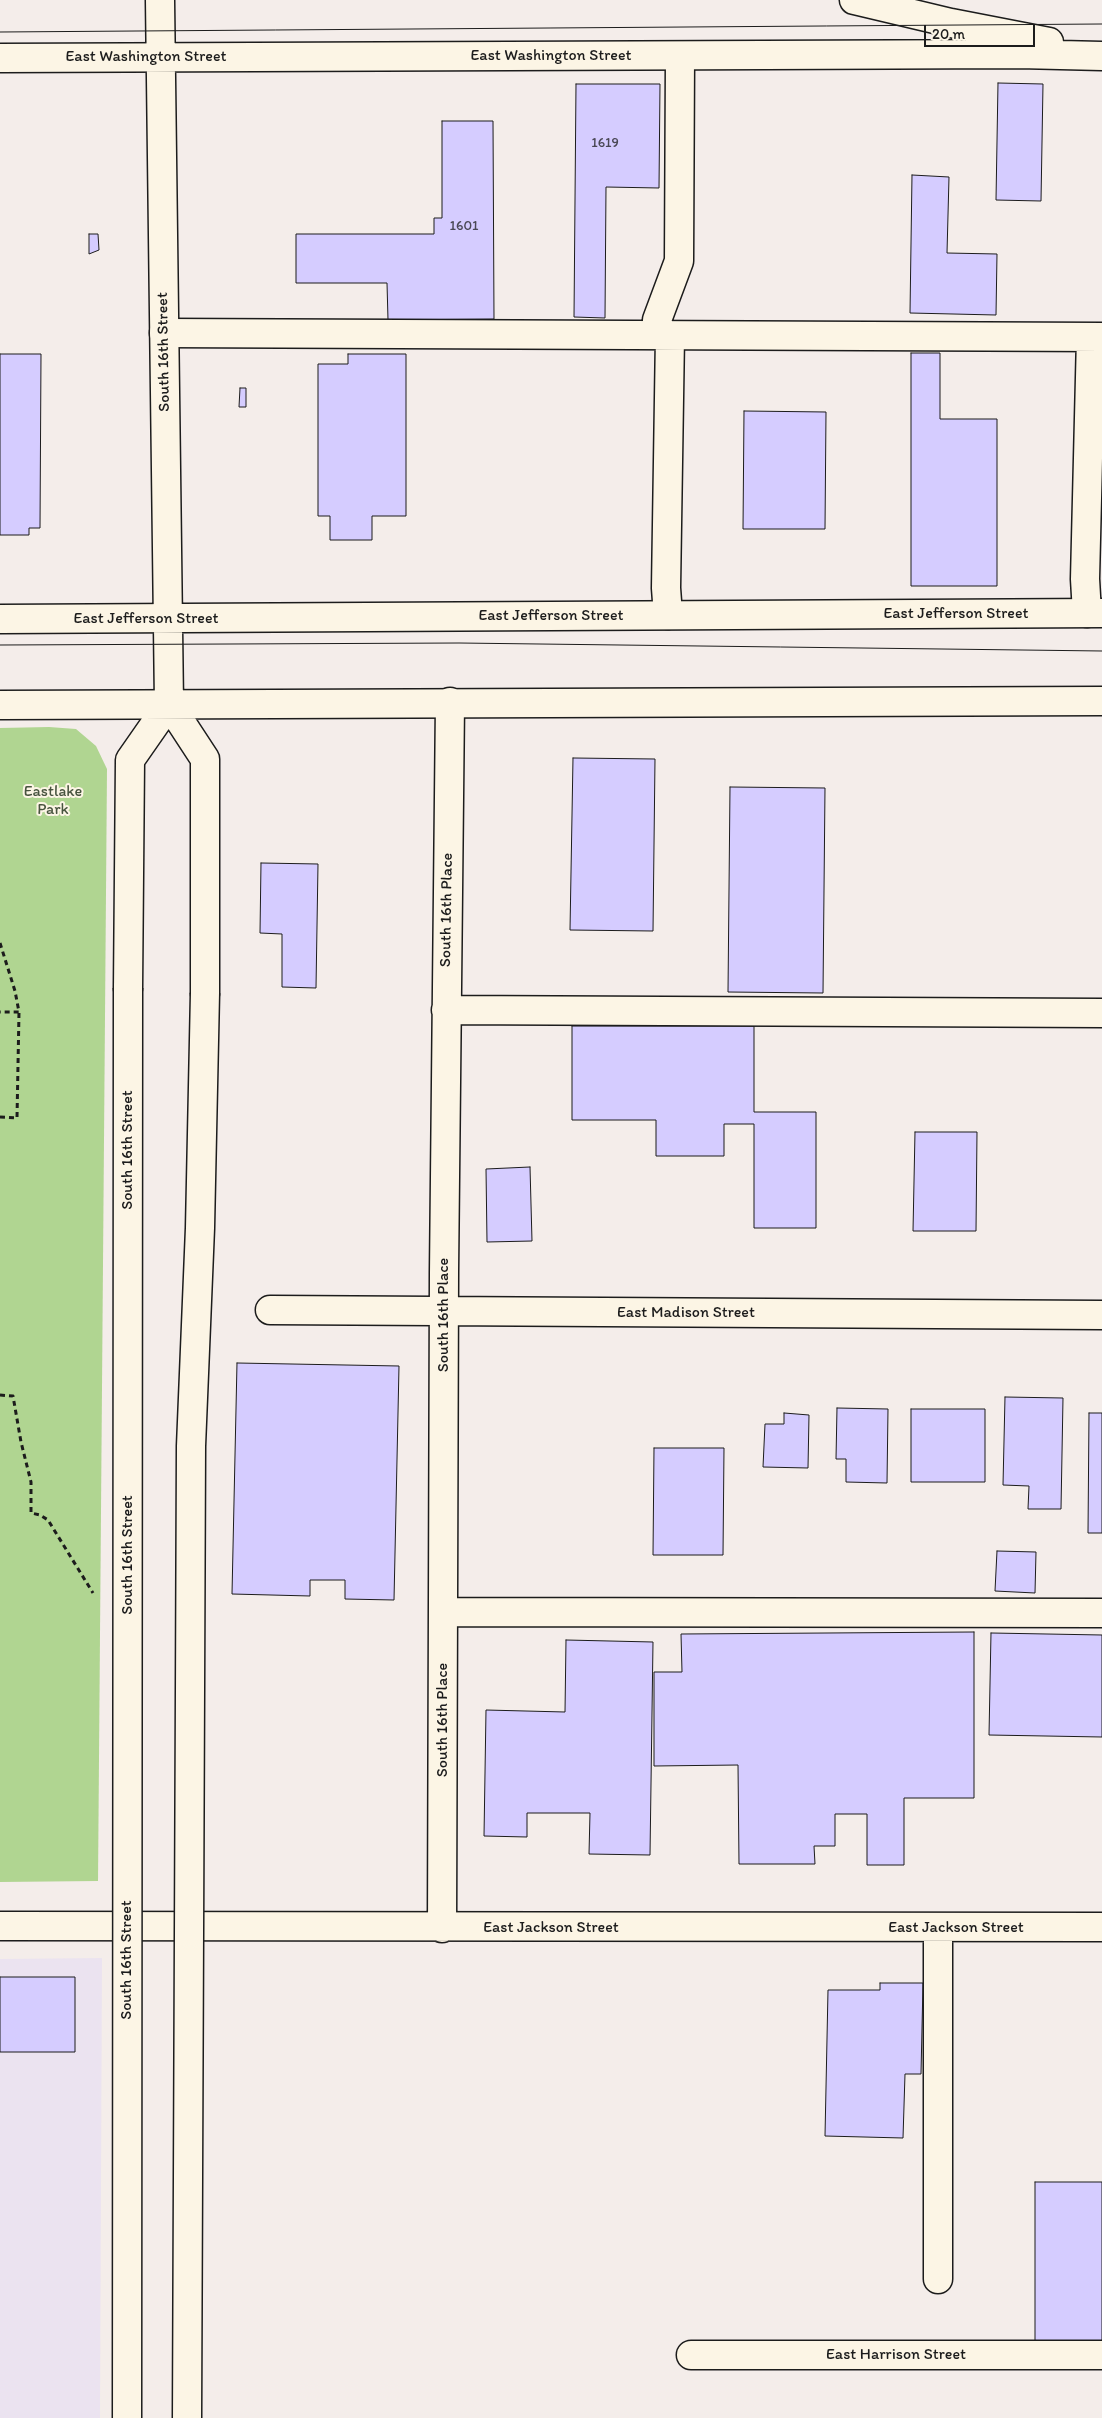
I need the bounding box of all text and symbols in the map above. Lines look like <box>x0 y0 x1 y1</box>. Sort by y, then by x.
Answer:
scale bar <box>927 15 1038 47</box>
text: 20 m <box>932 25 965 43</box>
street label: East Washington Street <box>470 46 632 66</box>
street label: East Washington Street <box>65 47 227 67</box>
house number: 1619 <box>591 135 619 151</box>
house number: 1601 <box>449 218 479 234</box>
street label: South 16th Street <box>153 292 175 412</box>
street label: East Jefferson Street <box>883 604 1029 624</box>
street label: East Jefferson Street <box>478 606 624 626</box>
street label: East Jefferson Street <box>73 609 219 629</box>
park label: Eastlake Park <box>24 782 82 820</box>
street label: South 16th Place <box>436 853 458 967</box>
street label: South 16th Street <box>118 1090 138 1210</box>
street label: South 16th Place <box>434 1258 454 1372</box>
street label: East Madison Street <box>617 1303 755 1323</box>
street label: South 16th Street <box>118 1495 138 1615</box>
street label: South 16th Place <box>433 1663 453 1777</box>
street label: South 16th Street <box>117 1900 137 2020</box>
street label: East Jackson Street <box>483 1918 619 1938</box>
street label: East Jackson Street <box>888 1918 1024 1938</box>
street label: East Harrison Street <box>826 2345 966 2365</box>

